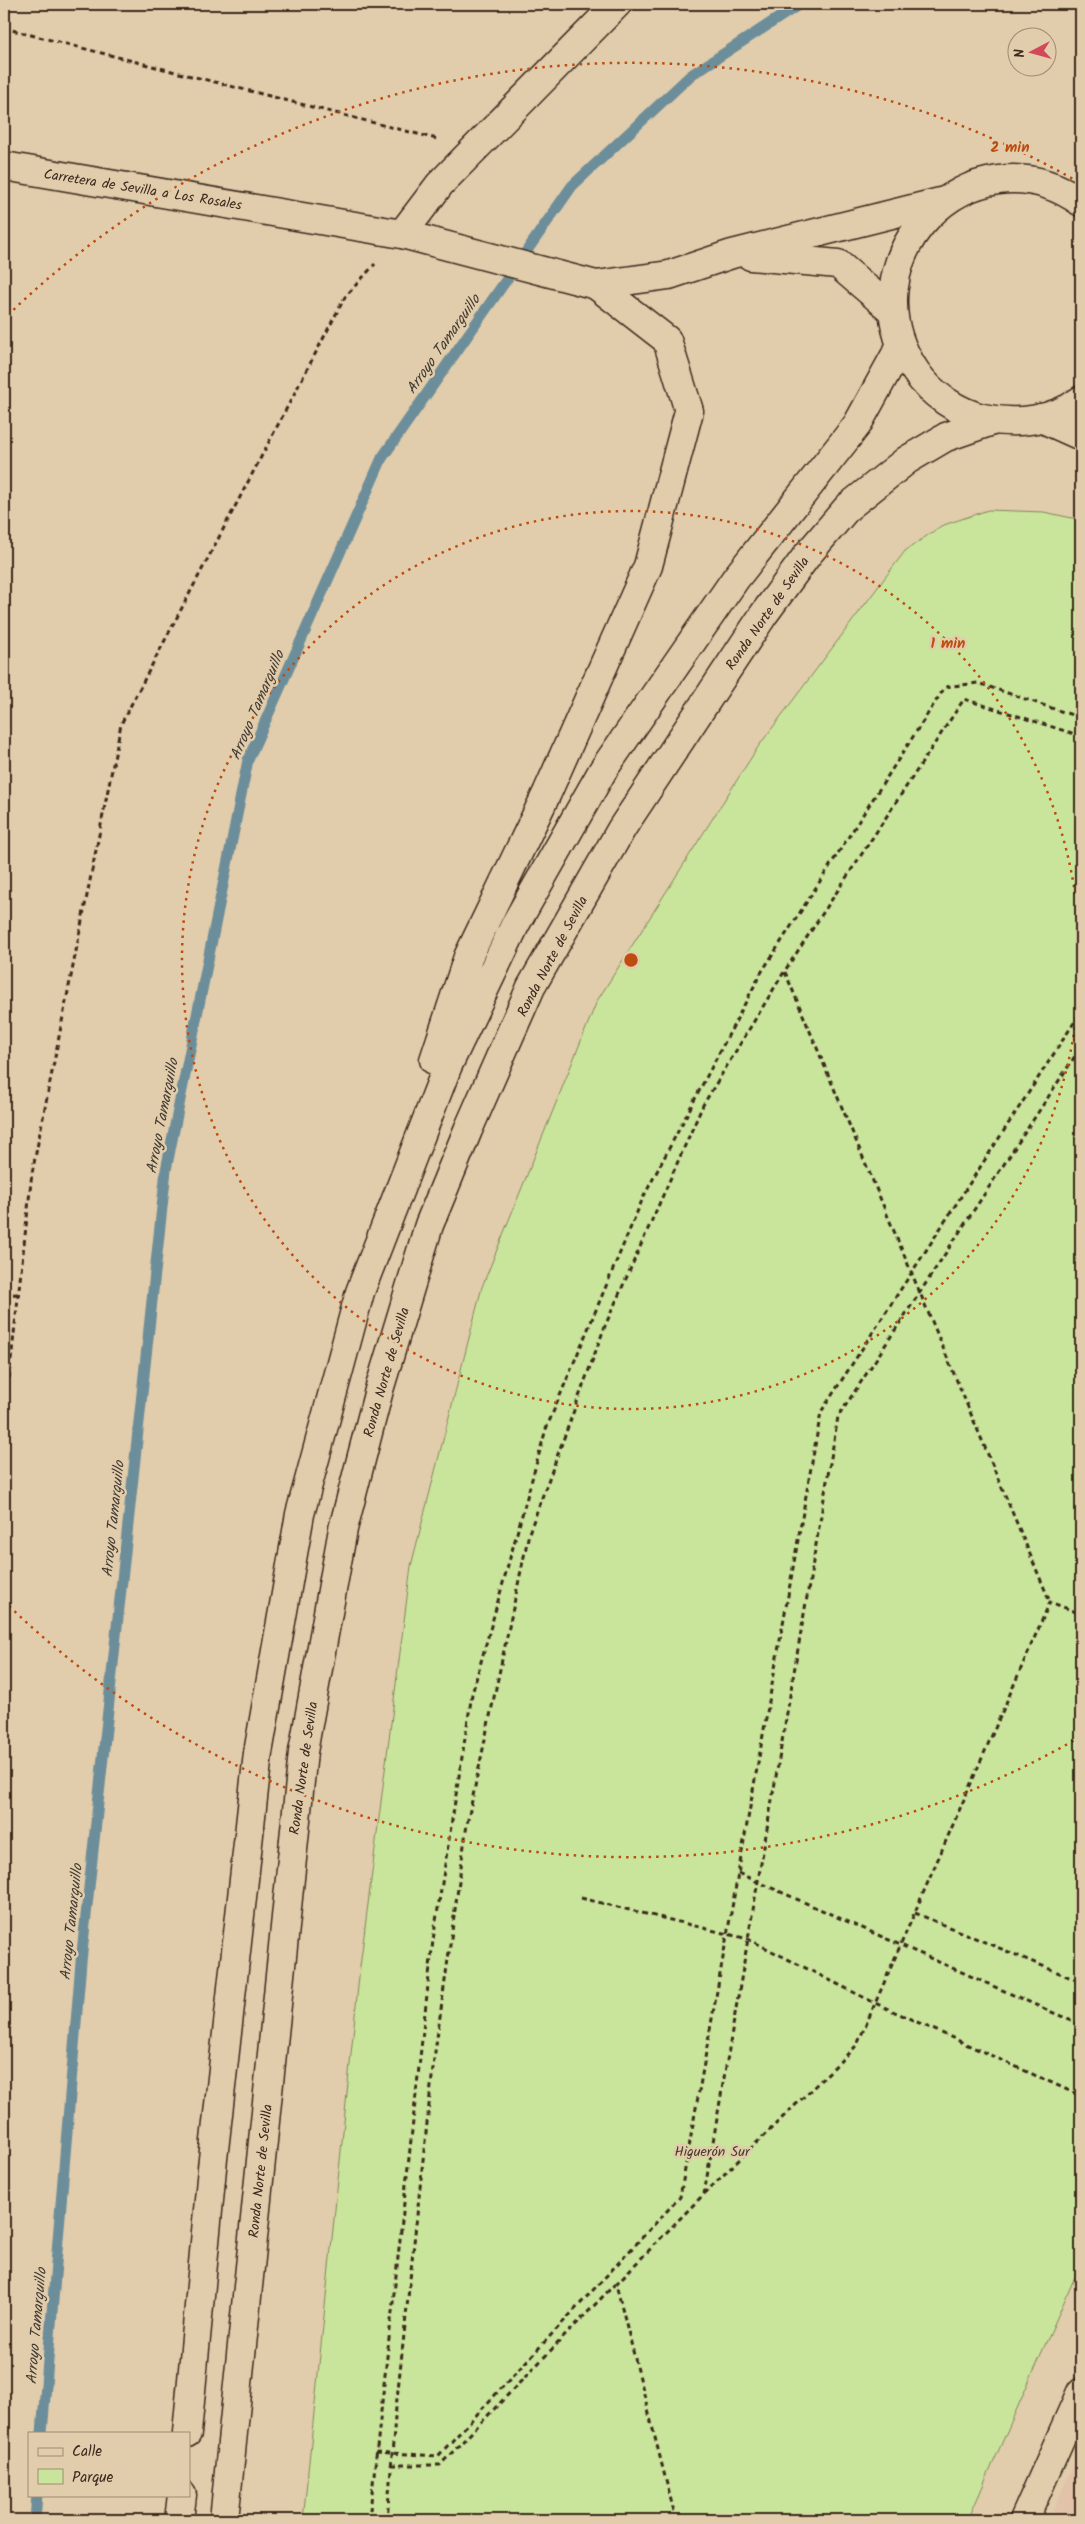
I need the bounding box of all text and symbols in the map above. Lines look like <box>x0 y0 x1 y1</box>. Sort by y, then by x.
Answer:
north arrow <box>1008 28 1058 78</box>
text: N <box>1009 48 1031 59</box>
text: 2 min <box>990 136 1030 160</box>
street label: Carretera de Sevilla a Los Rosales <box>42 163 244 217</box>
water label: Arroyo Tamarguillo <box>401 289 488 399</box>
street label: Ronda Norte de Sevilla <box>720 552 815 675</box>
text: 1 min <box>931 632 965 656</box>
water label: Arroyo Tamarguillo <box>224 646 292 764</box>
street label: Ronda Norte de Sevilla <box>512 892 594 1021</box>
centre of rings <box>622 951 640 969</box>
water label: Arroyo Tamarguillo <box>140 1055 186 1176</box>
street label: Ronda Norte de Sevilla <box>358 1305 416 1440</box>
water label: Arroyo Tamarguillo <box>96 1459 132 1578</box>
street label: Ronda Norte de Sevilla <box>284 1700 324 1836</box>
water label: Arroyo Tamarguillo <box>54 1862 90 1981</box>
street label: Ronda Norte de Sevilla <box>243 2103 279 2239</box>
park label: Higuerón Sur <box>674 2141 751 2163</box>
water label: Arroyo Tamarguillo <box>20 2266 54 2385</box>
legend <box>28 2432 190 2496</box>
text: Calle <box>72 2440 102 2464</box>
text: Parque <box>72 2466 113 2490</box>

